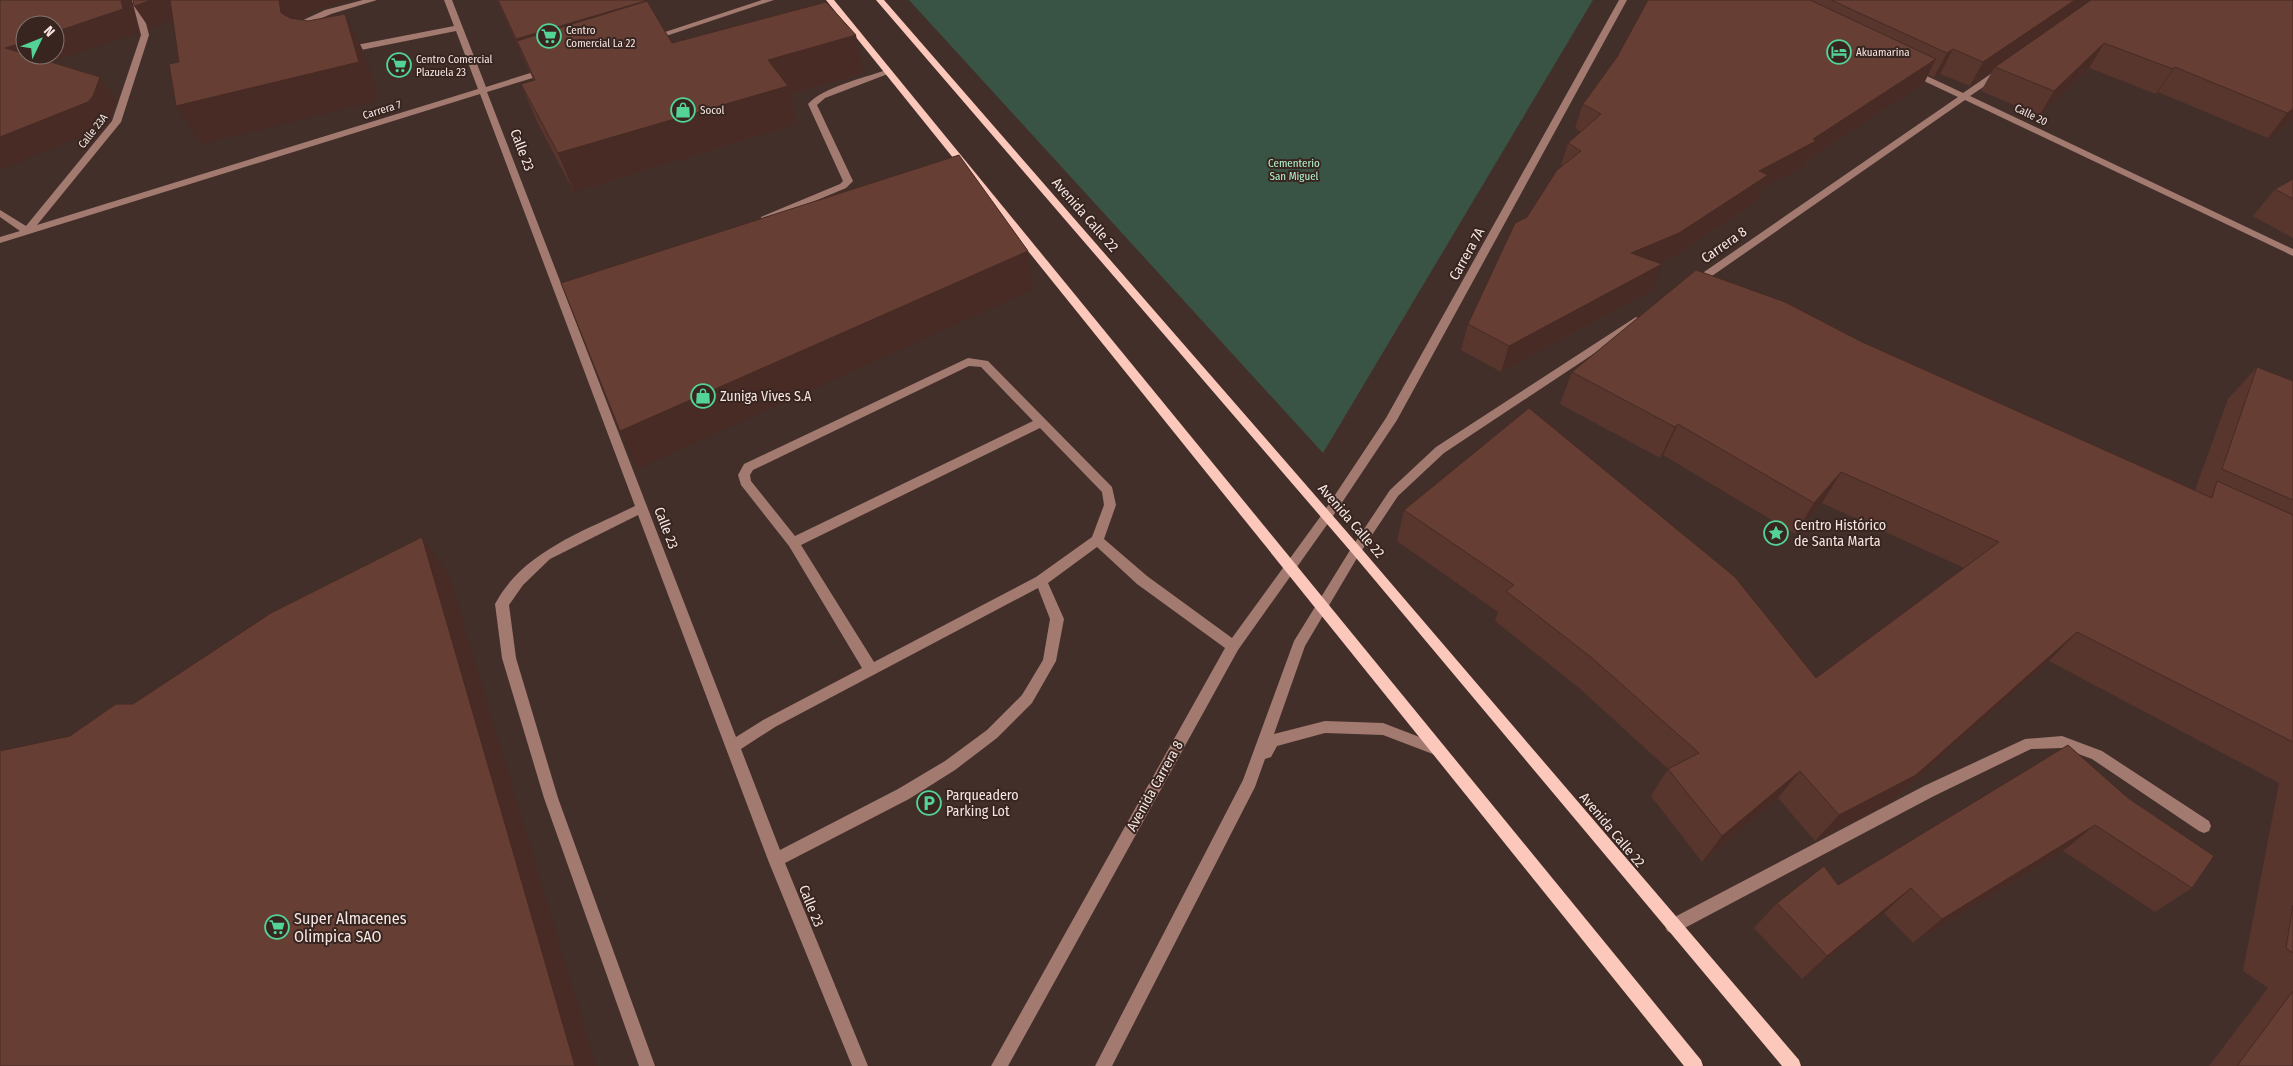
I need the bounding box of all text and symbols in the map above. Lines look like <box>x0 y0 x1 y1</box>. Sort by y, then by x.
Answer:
north arrow <box>15 15 65 65</box>
text: N <box>40 23 58 40</box>
supermarket icon: Centro Comercial La 22 <box>536 23 562 49</box>
place label: Centro Comercial La 22 <box>566 24 635 50</box>
hotel icon: Akuamarina <box>1826 39 1852 65</box>
place label: Akuamarina <box>1856 46 1910 59</box>
supermarket icon: Centro Comercial Plazuela 23 <box>386 52 412 78</box>
place label: Centro Comercial Plazuela 23 <box>416 53 492 79</box>
shop icon: Socol <box>670 97 696 123</box>
street label: Carrera 7 <box>361 98 403 122</box>
street label: Calle 20 <box>2012 101 2050 129</box>
place label: Socol <box>700 104 725 117</box>
street label: Calle 23A <box>76 111 111 151</box>
street label: Calle 23 <box>506 127 538 173</box>
park label: Cementerio San Miguel <box>1268 157 1320 183</box>
street label: Avenida Calle 22 <box>1048 174 1122 256</box>
street label: Carrera 8 <box>1698 223 1750 267</box>
street label: Carrera 7A <box>1446 224 1489 283</box>
shop icon: Zuniga Vives S.A <box>690 383 716 409</box>
place label: Zuniga Vives S.A <box>720 388 812 405</box>
street label: Avenida Calle 22 <box>1314 480 1388 562</box>
street label: Calle 23 <box>650 505 682 551</box>
place label: Centro Histórico de Santa Marta <box>1794 517 1886 550</box>
place icon: Centro Histórico de Santa Marta <box>1763 520 1789 546</box>
street label: Avenida Carrera 8 <box>1123 738 1187 834</box>
place label: Parqueadero Parking Lot <box>946 787 1019 820</box>
street label: Avenida Calle 22 <box>1576 789 1648 871</box>
parking icon: Parqueadero Parking Lot <box>916 790 942 816</box>
street label: Calle 23 <box>795 883 827 929</box>
place label: Super Almacenes Olimpica SAO <box>294 909 407 946</box>
supermarket icon: Super Almacenes Olimpica SAO <box>264 914 290 940</box>

